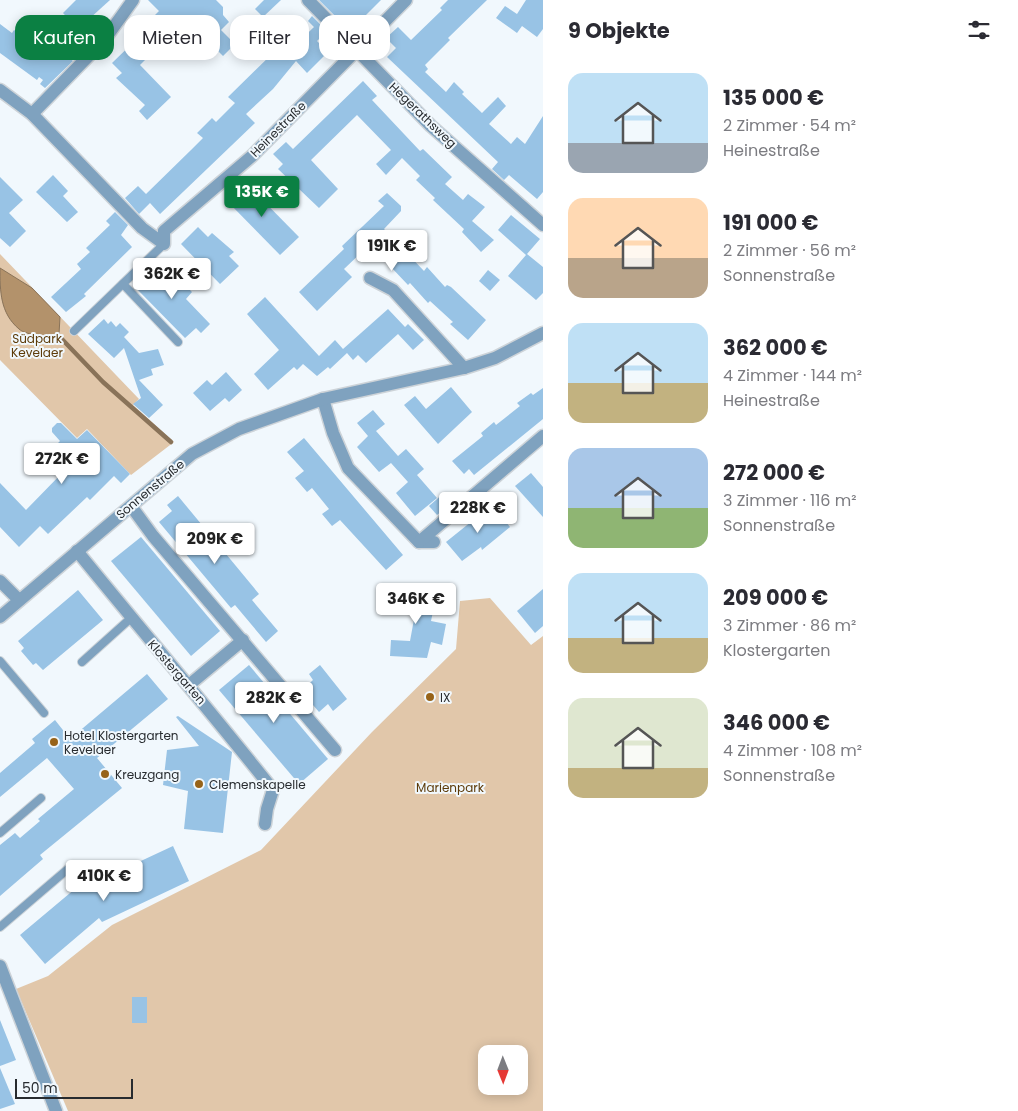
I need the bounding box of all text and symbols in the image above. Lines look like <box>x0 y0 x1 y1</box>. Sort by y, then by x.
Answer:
chip: Kaufen <box>15 15 114 60</box>
chip: Mieten <box>124 15 220 60</box>
chip: Filter <box>230 15 309 60</box>
chip: Neu <box>319 15 390 60</box>
text: 9 Objekte <box>568 16 670 45</box>
icon: filters <box>965 16 993 44</box>
street label: Hegerathsweg <box>386 78 460 152</box>
text: 135 000 € <box>723 83 824 112</box>
icon: home <box>608 93 668 153</box>
street label: Heinestraße <box>246 97 310 161</box>
text: 2 Zimmer · 54 m² <box>723 114 856 137</box>
text: Heinestraße <box>723 139 820 162</box>
pin: 135K € <box>221 176 303 218</box>
text: 135K € <box>235 180 289 203</box>
text: 191 000 € <box>723 208 818 237</box>
icon: home <box>608 218 668 278</box>
pin: 191K € <box>351 230 433 272</box>
text: 191K € <box>367 234 417 257</box>
text: 2 Zimmer · 56 m² <box>723 239 856 262</box>
pin: 362K € <box>131 258 213 300</box>
text: 362K € <box>144 262 200 285</box>
text: Sonnenstraße <box>723 264 835 287</box>
park label: Südpark Kevelaer <box>11 330 63 361</box>
text: 362 000 € <box>723 333 828 362</box>
icon: home <box>608 343 668 403</box>
text: 4 Zimmer · 144 m² <box>723 364 862 387</box>
text: Heinestraße <box>723 389 820 412</box>
pin: 272K € <box>21 442 103 485</box>
text: 272K € <box>35 447 89 470</box>
street label: Sonnenstraße <box>112 455 188 523</box>
text: 272 000 € <box>723 458 825 487</box>
icon: home <box>608 468 668 528</box>
text: 3 Zimmer · 116 m² <box>723 489 857 512</box>
pin: 228K € <box>437 492 519 534</box>
text: 228K € <box>450 496 506 519</box>
text: Sonnenstraße <box>723 514 835 537</box>
pin: 209K € <box>174 522 256 565</box>
text: 209K € <box>187 527 243 550</box>
pin: 346K € <box>375 582 457 625</box>
text: 209 000 € <box>723 583 828 612</box>
text: 346K € <box>387 587 445 610</box>
icon: home <box>608 593 668 653</box>
text: 3 Zimmer · 86 m² <box>723 614 856 637</box>
street label: Klostergarten <box>144 636 210 708</box>
text: Klostergarten <box>723 639 830 662</box>
pin: 282K € <box>233 682 315 724</box>
text: 282K € <box>246 686 302 709</box>
place label: IX <box>440 689 450 706</box>
marker: IX <box>424 691 436 703</box>
text: 346 000 € <box>723 708 830 737</box>
icon: home <box>608 718 668 778</box>
place label: Hotel Klostergarten Kevelaer <box>64 727 179 758</box>
marker: Hotel Klostergarten Kevelaer <box>48 736 60 748</box>
text: 4 Zimmer · 108 m² <box>723 739 862 762</box>
text: Sonnenstraße <box>723 764 835 787</box>
place label: Kreuzgang <box>115 766 179 783</box>
marker: Kreuzgang <box>99 768 111 780</box>
place label: Clemenskapelle <box>209 776 306 793</box>
marker: Clemenskapelle <box>193 778 205 790</box>
park label: Marienpark <box>416 779 485 796</box>
pin: 410K € <box>63 860 145 902</box>
text: 410K € <box>77 864 131 887</box>
north arrow <box>478 1045 528 1095</box>
map controls <box>478 1045 528 1095</box>
scale bar <box>15 1076 132 1099</box>
text: 50 m <box>22 1078 58 1098</box>

